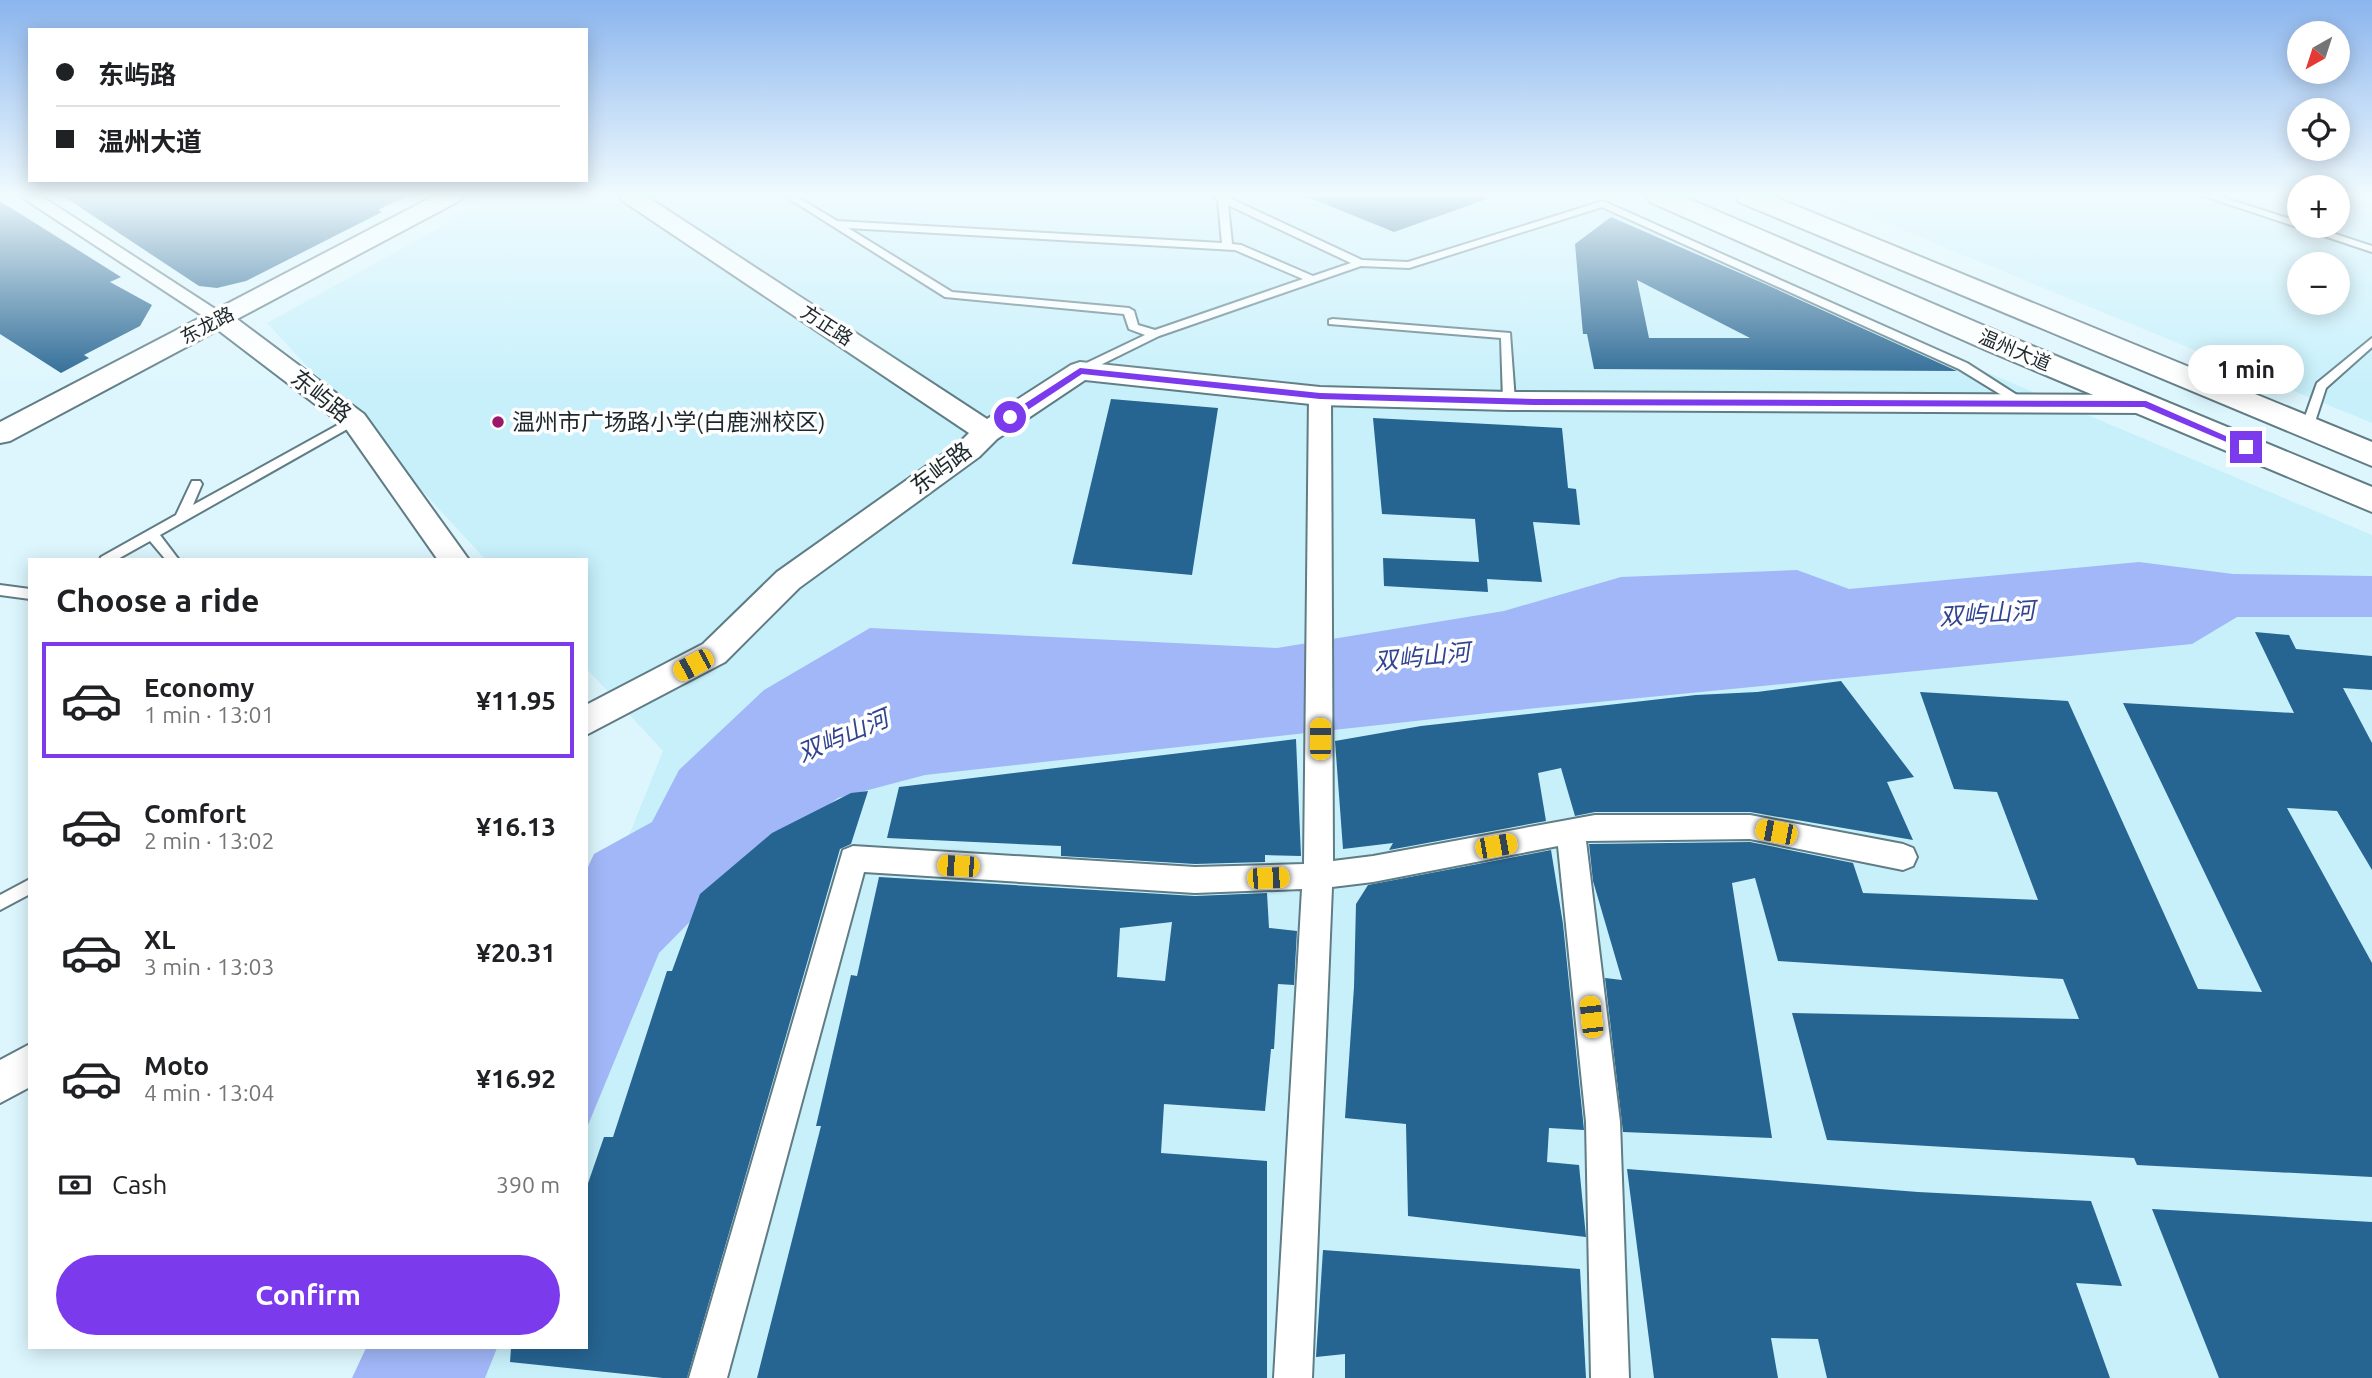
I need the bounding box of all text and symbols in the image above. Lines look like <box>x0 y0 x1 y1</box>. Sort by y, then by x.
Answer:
north arrow <box>2287 21 2350 84</box>
map controls <box>2287 21 2350 315</box>
text: 东屿路 <box>98 60 176 89</box>
button: locate <box>2287 98 2350 161</box>
text: 温州大道 <box>98 127 202 156</box>
button: + <box>2287 175 2350 238</box>
button: − <box>2287 252 2350 315</box>
street label: 方正路 <box>797 300 857 350</box>
street label: 东龙路 <box>177 302 237 348</box>
street label: 温州大道 <box>1976 325 2054 375</box>
callout: 1 min <box>2188 346 2304 394</box>
text: 1 min <box>2217 357 2275 382</box>
street label: 东屿路 <box>286 365 356 427</box>
route start <box>994 401 1026 433</box>
place label: 温州市广场路小学(白鹿洲校区) <box>512 409 826 435</box>
marker: 温州市广场路小学(白鹿洲校区) <box>490 414 506 430</box>
route end <box>2230 431 2262 463</box>
street label: 东屿路 <box>906 437 976 498</box>
text: Choose a ride <box>56 582 259 618</box>
water label: 双屿山河 <box>1938 596 2040 630</box>
water label: 双屿山河 <box>1373 638 1475 675</box>
car <box>670 646 717 684</box>
icon: car <box>60 669 123 732</box>
text: Economy <box>144 673 254 702</box>
text: ¥11.95 <box>476 686 556 715</box>
text: 1 min · 13:01 <box>144 702 275 727</box>
water label: 双屿山河 <box>793 703 896 767</box>
car <box>1310 718 1331 760</box>
icon: car <box>60 795 123 858</box>
text: Comfort <box>144 799 247 828</box>
text: ¥16.13 <box>476 812 556 841</box>
car <box>1754 818 1799 846</box>
text: 2 min · 13:02 <box>144 828 275 853</box>
car <box>1474 832 1519 860</box>
car <box>937 854 980 878</box>
car <box>1247 867 1290 889</box>
icon: car <box>60 921 123 984</box>
text: XL <box>144 925 175 954</box>
text: ¥20.31 <box>476 938 556 967</box>
text: 3 min · 13:03 <box>144 954 275 979</box>
car <box>1579 995 1604 1039</box>
icon: car <box>60 1047 123 1110</box>
text: Moto <box>144 1051 209 1080</box>
text: ¥16.92 <box>476 1064 556 1093</box>
text: 4 min · 13:04 <box>144 1080 275 1105</box>
icon: cash <box>56 1166 94 1204</box>
text: Cash <box>112 1170 167 1199</box>
text: 390 m <box>496 1172 560 1197</box>
button: Confirm <box>56 1255 560 1335</box>

